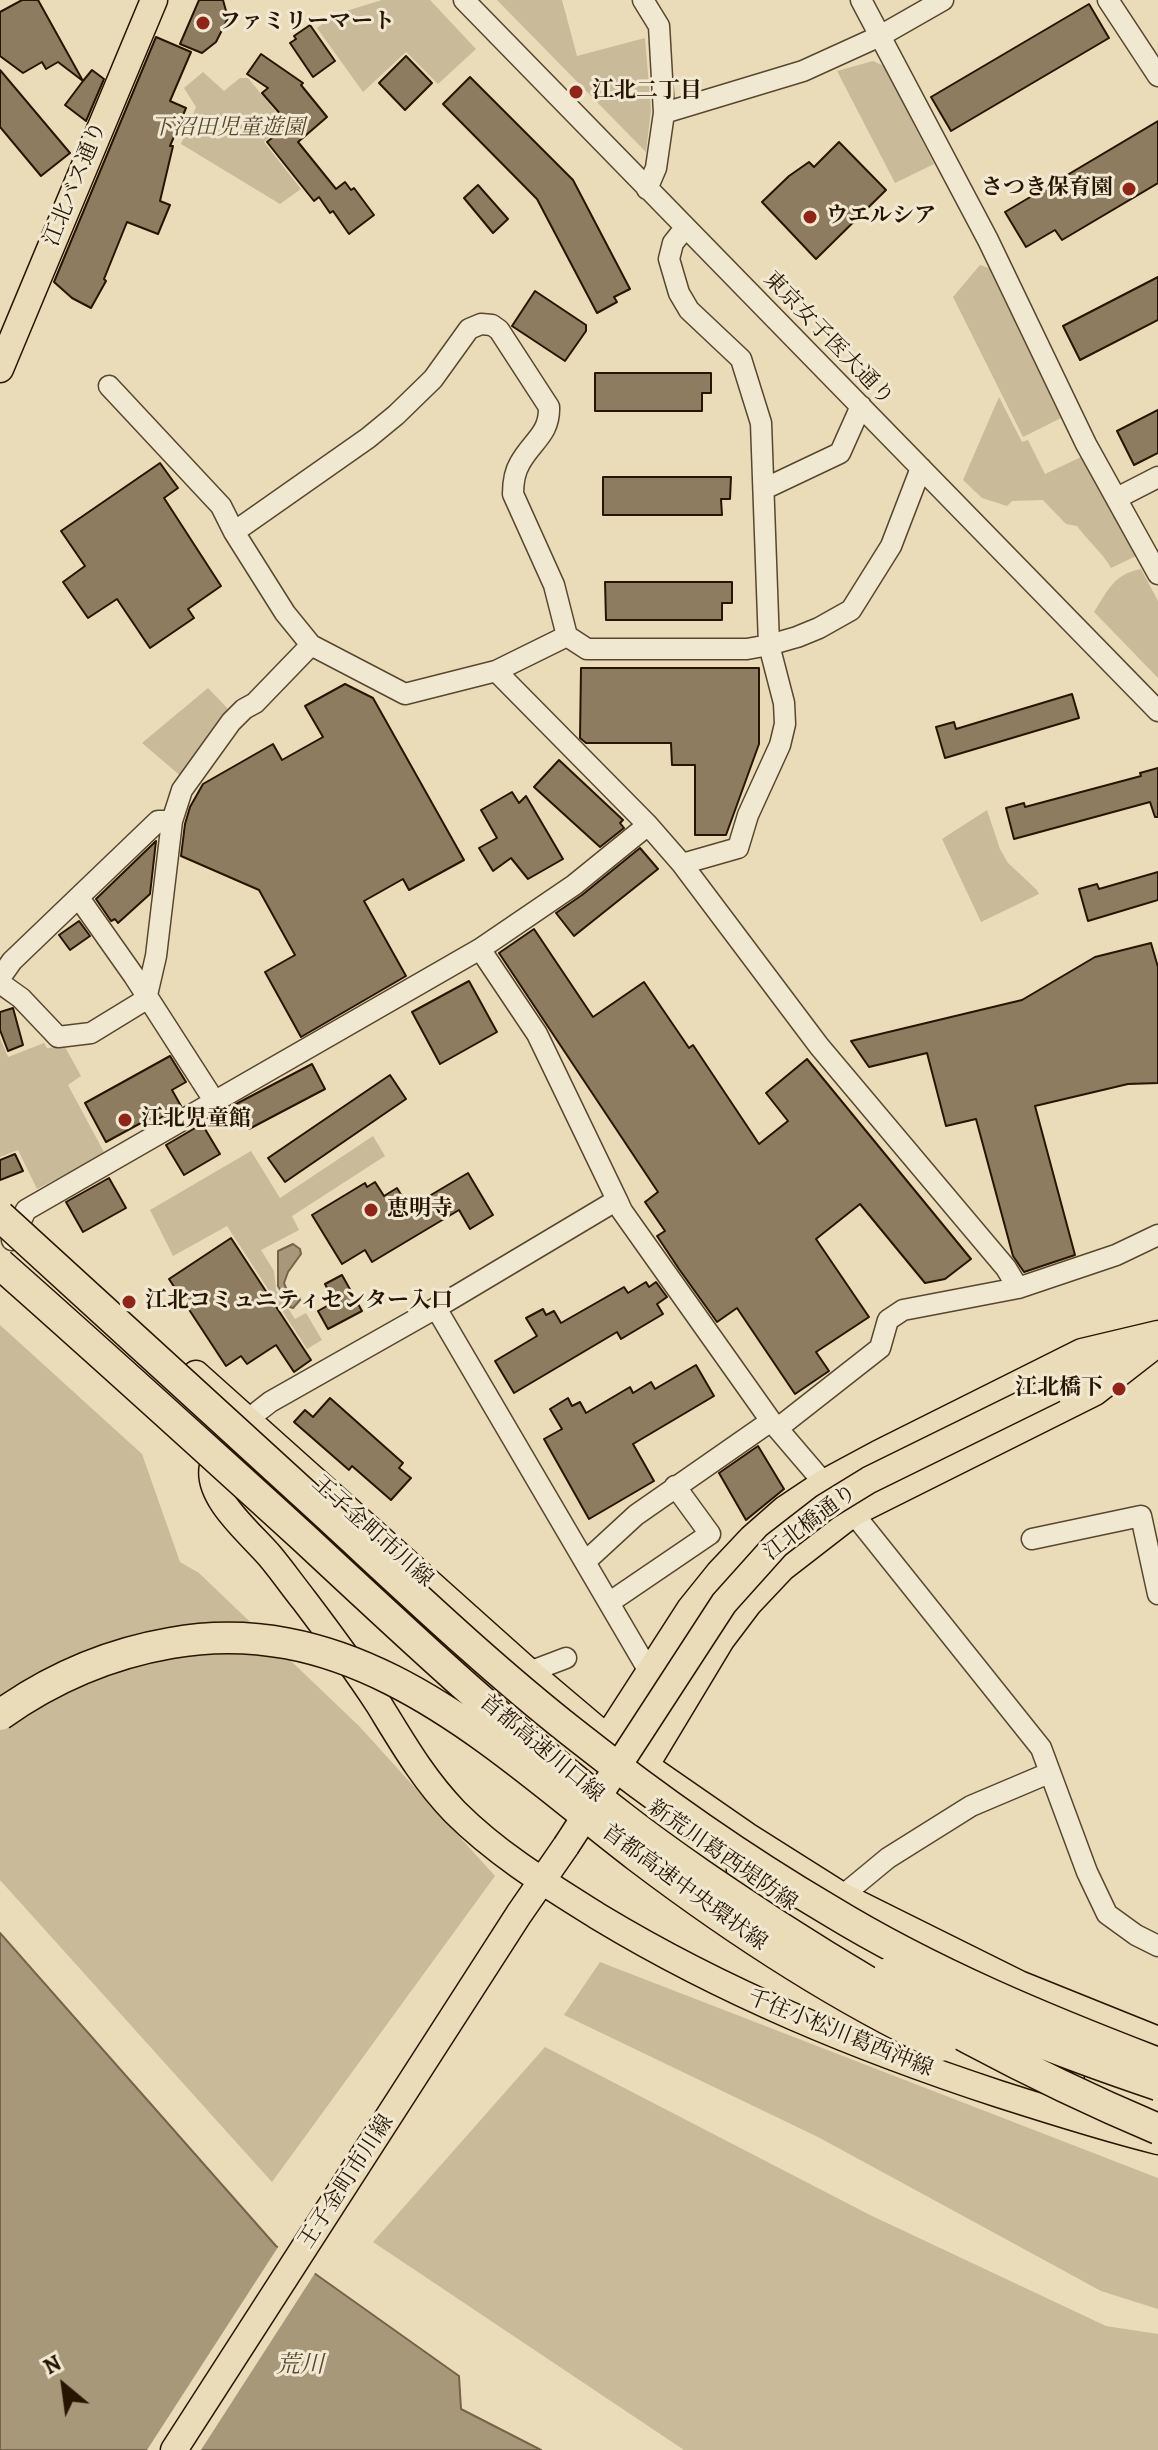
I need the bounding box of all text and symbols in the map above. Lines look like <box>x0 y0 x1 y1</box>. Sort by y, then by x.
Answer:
place label: ファミリーマート <box>219 10 395 36</box>
marker: ファミリーマート <box>194 14 212 32</box>
place label: 江北二丁目 <box>592 79 702 105</box>
marker: 江北二丁目 <box>567 83 585 101</box>
park label: 下沼田児童遊園 <box>151 116 305 142</box>
street label: 江北バス通り <box>39 118 113 250</box>
place label: さつき保育園 <box>981 176 1113 202</box>
marker: さつき保育園 <box>1120 180 1138 198</box>
place label: ウエルシア <box>826 204 936 230</box>
marker: ウエルシア <box>801 208 819 226</box>
street label: 東京女子医大通り <box>757 267 899 411</box>
place label: 江北児童館 <box>141 1107 251 1133</box>
marker: 江北児童館 <box>116 1111 134 1129</box>
place label: 恵明寺 <box>387 1197 453 1223</box>
marker: 恵明寺 <box>362 1201 380 1219</box>
place label: 江北コミュニティセンター入口 <box>145 1289 453 1315</box>
marker: 江北コミュニティセンター入口 <box>120 1293 138 1311</box>
place label: 江北橋下 <box>1015 1376 1103 1402</box>
marker: 江北橋下 <box>1110 1380 1128 1398</box>
street label: 王子金町市川線 <box>306 1471 438 1593</box>
street label: 江北橋通り <box>759 1479 863 1567</box>
street label: 首都高速川口線 <box>474 1689 608 1809</box>
street label: 新荒川葛西堤防線 <box>642 1795 802 1917</box>
street label: 首都高速中央環状線 <box>596 1819 772 1957</box>
street label: 千住小松川葛西沖線 <box>743 1985 937 2083</box>
street label: 王子金町市川線 <box>294 2110 400 2254</box>
north arrow <box>24 2346 104 2426</box>
text: N <box>38 2348 67 2382</box>
water label: 荒川 <box>276 2352 324 2380</box>

